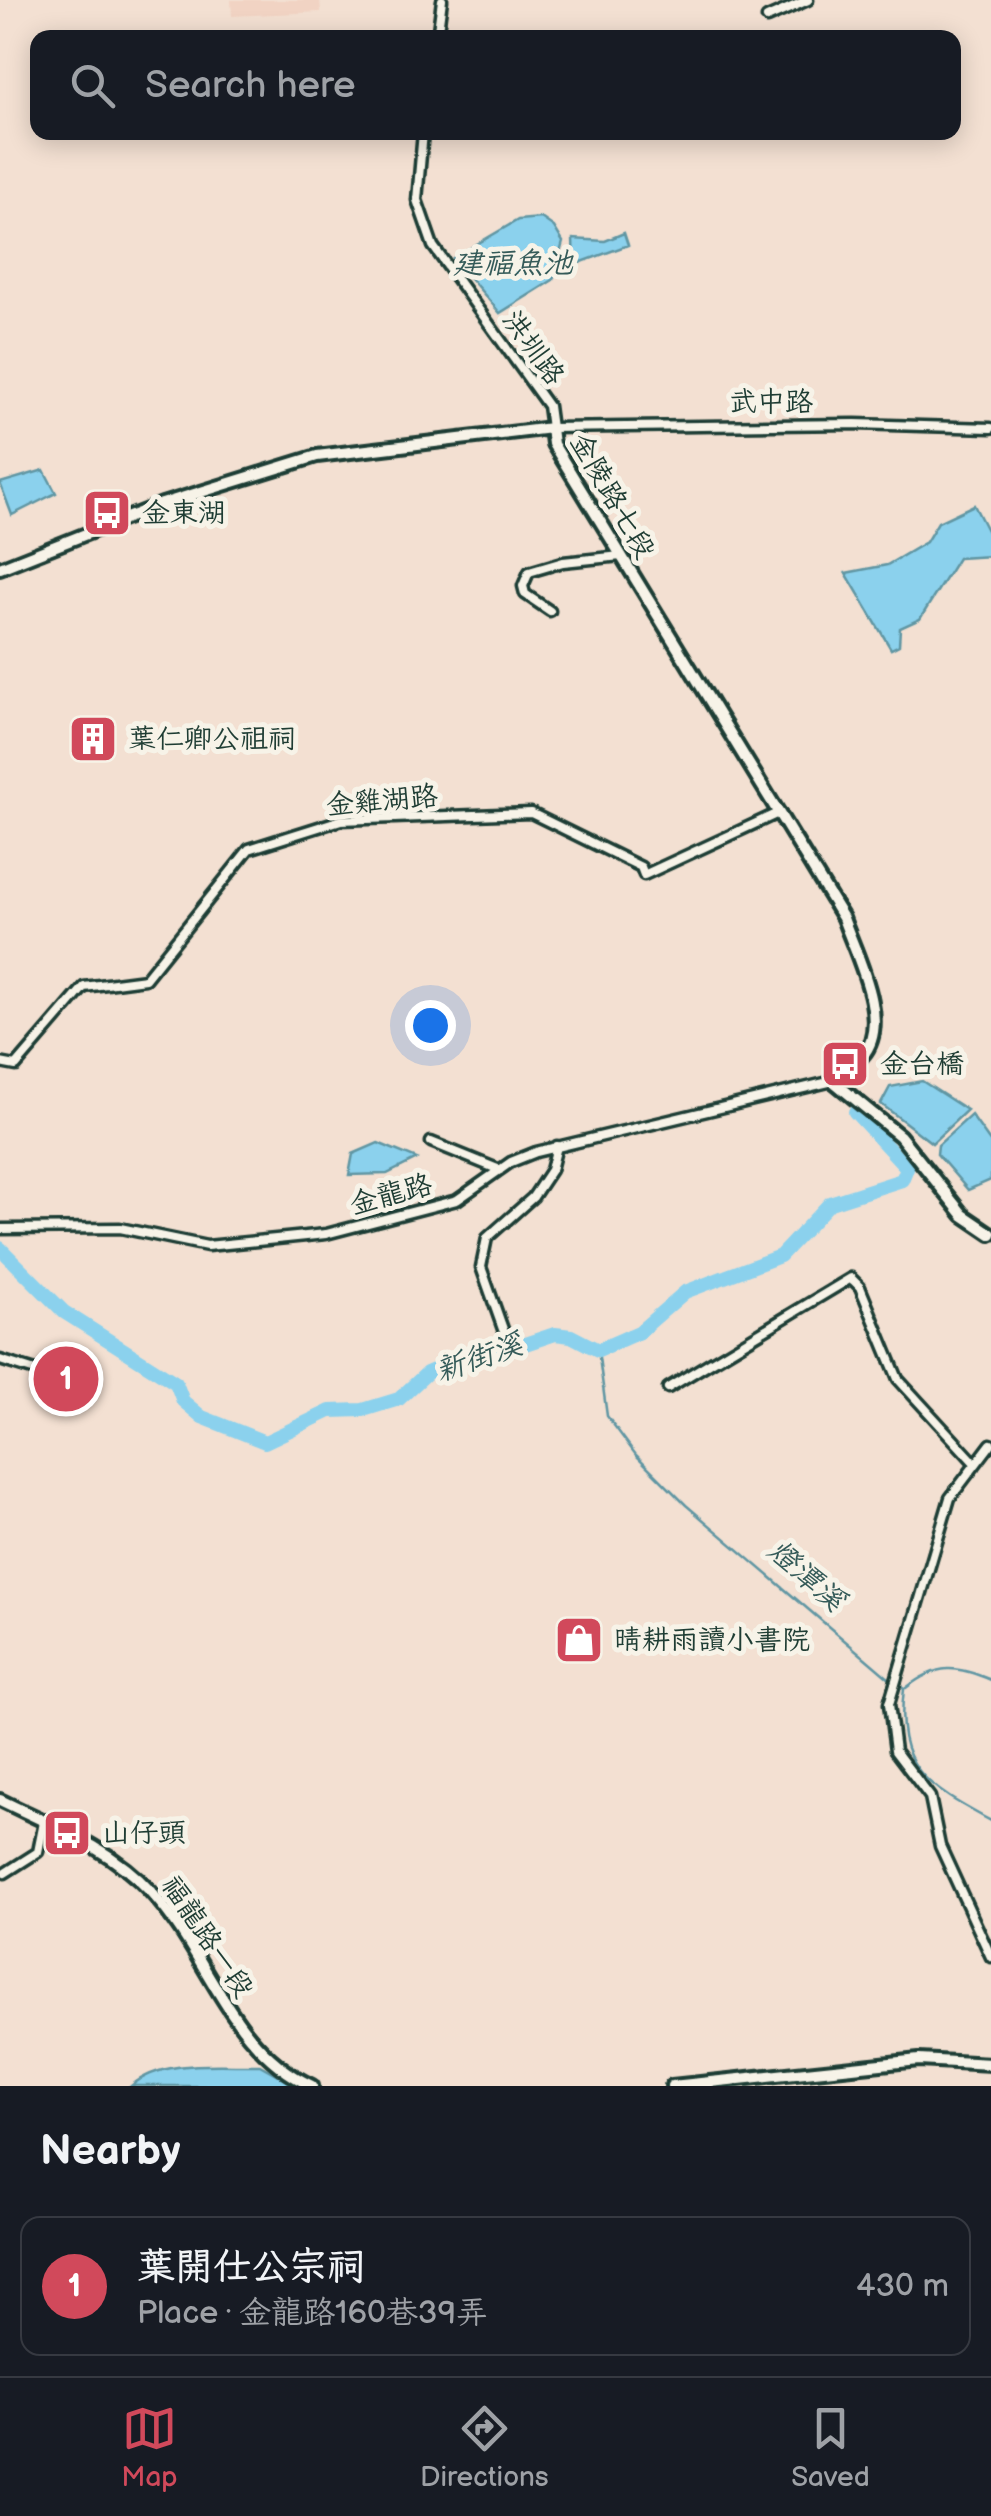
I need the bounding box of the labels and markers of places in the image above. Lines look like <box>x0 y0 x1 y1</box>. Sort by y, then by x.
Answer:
bus stop icon: 金東湖 <box>81 487 133 539</box>
place label: 金東湖 <box>142 497 226 530</box>
building icon: 葉仁卿公祖祠 <box>67 713 119 765</box>
place label: 葉仁卿公祖祠 <box>128 723 296 756</box>
bus stop icon: 金台橋 <box>819 1038 871 1090</box>
place label: 金台橋 <box>880 1048 964 1081</box>
pin: 1 <box>34 1342 98 1416</box>
shop icon: 晴耕雨讀小書院 <box>553 1614 605 1666</box>
place label: 晴耕雨讀小書院 <box>614 1624 810 1657</box>
bus stop icon: 山仔頭 <box>41 1807 93 1859</box>
place label: 山仔頭 <box>102 1817 186 1850</box>

